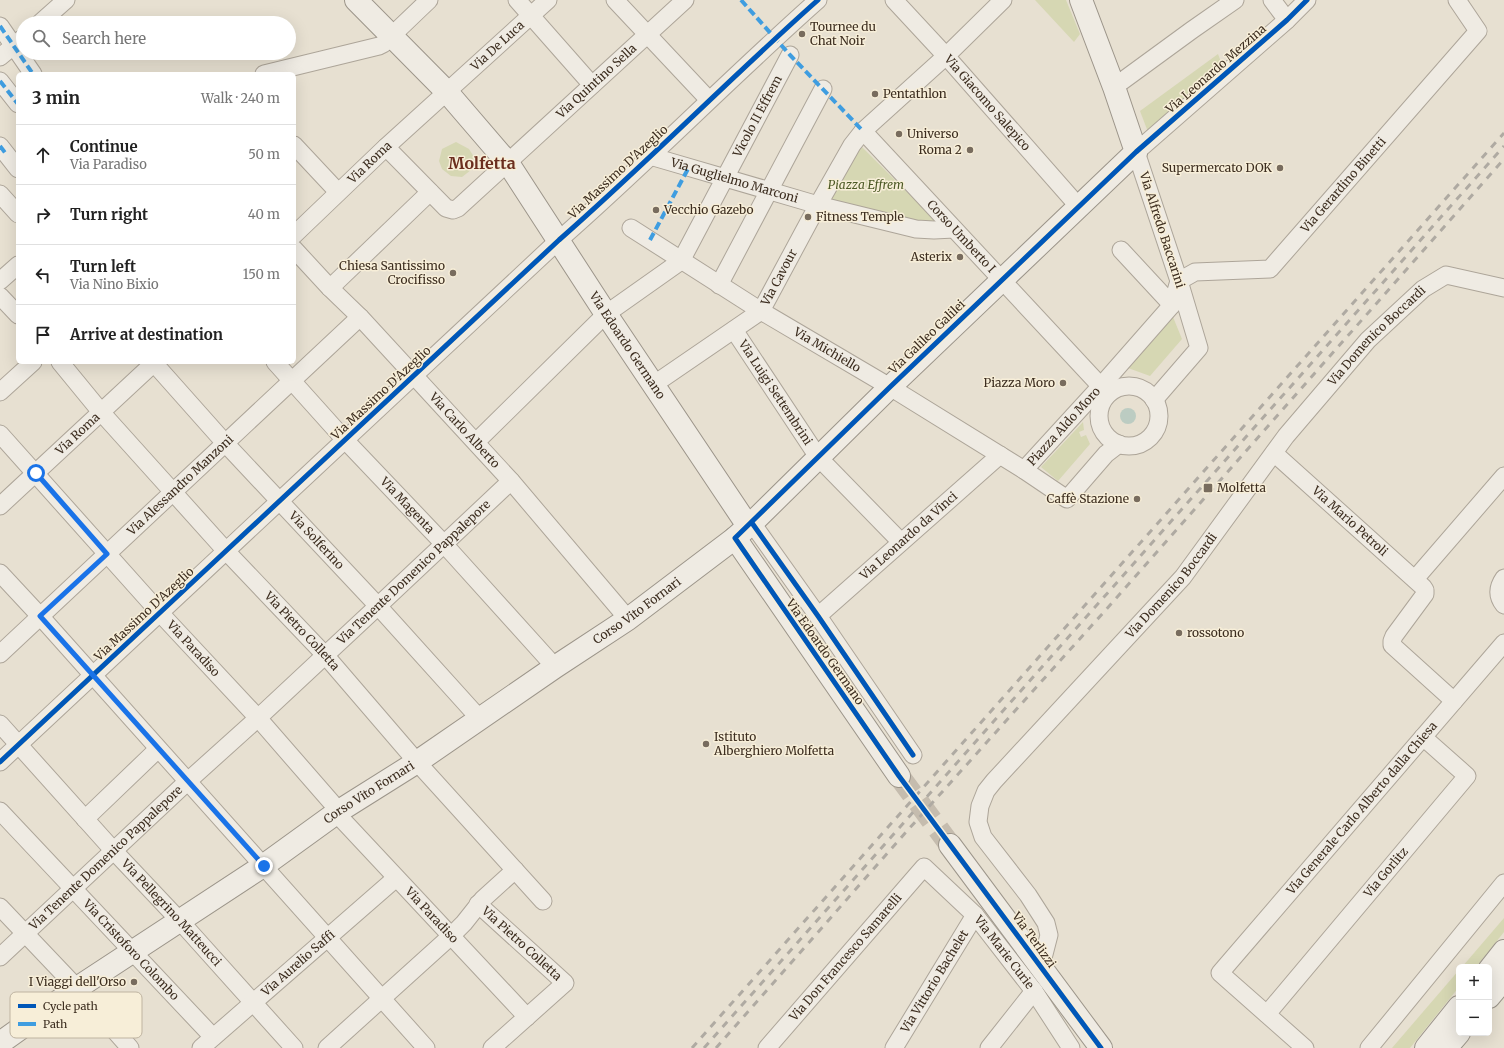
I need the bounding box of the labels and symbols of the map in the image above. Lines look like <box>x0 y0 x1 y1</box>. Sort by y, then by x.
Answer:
street label: Via De Luca <box>467 17 527 74</box>
place label: Tournee du Chat Noir <box>810 19 877 48</box>
street label: Via Leonardo Mezzina <box>1162 21 1269 117</box>
marker: Tournee du Chat Noir <box>797 29 807 39</box>
street label: Via Quintino Sella <box>552 40 640 122</box>
street label: Via Giacomo Salepico <box>941 51 1034 154</box>
street label: Vicolo II Effrem <box>729 73 785 160</box>
place label: Pentathlon <box>883 86 947 101</box>
marker: Pentathlon <box>870 89 880 99</box>
street label: Via Massimo D'Azeglio <box>564 122 671 222</box>
place label: Universo <box>907 126 958 141</box>
marker: Universo <box>894 129 904 139</box>
street label: Via Gerardino Binetti <box>1297 134 1389 236</box>
street label: Via Roma <box>344 137 395 187</box>
place label: Roma 2 <box>918 142 962 157</box>
marker: Roma 2 <box>965 145 975 155</box>
district label: Molfetta <box>448 153 516 173</box>
street label: Via Guglielmo Marconi <box>668 154 800 206</box>
place label: Supermercato DOK <box>1162 160 1272 175</box>
marker: Supermercato DOK <box>1275 163 1285 173</box>
street label: Via Alfredo Baccarini <box>1136 169 1188 290</box>
park label: Piazza Effrem <box>828 177 904 192</box>
street label: Corso Umberto I <box>924 196 999 276</box>
place label: Vecchio Gazebo <box>663 202 754 217</box>
marker: Vecchio Gazebo <box>651 205 661 215</box>
place label: Fitness Temple <box>816 209 904 224</box>
marker: Fitness Temple <box>803 212 813 222</box>
street label: Via Cavour <box>757 246 800 309</box>
place label: Asterix <box>909 249 953 264</box>
marker: Asterix <box>955 252 965 262</box>
place label: Chiesa Santissimo Crocifisso <box>339 258 445 287</box>
marker: Chiesa Santissimo Crocifisso <box>448 268 458 278</box>
street label: Via Domenico Boccardi <box>1324 283 1428 389</box>
street label: Via Edoardo Germano <box>586 288 669 402</box>
street label: Via Galileo Galilei <box>885 296 968 378</box>
street label: Via Michiello <box>790 323 864 375</box>
street label: Via Luigi Settembrini <box>735 336 816 448</box>
street label: Via Massimo D'Azeglio <box>327 343 434 443</box>
place label: Piazza Moro <box>984 375 1055 390</box>
marker: Piazza Moro <box>1058 378 1068 388</box>
street label: Piazza Aldo Moro <box>1024 384 1103 468</box>
street label: Via Carlo Alberto <box>426 389 503 471</box>
street label: Via Roma <box>51 409 103 458</box>
street label: Via Alessandro Manzoni <box>123 431 236 539</box>
route start <box>27 464 45 482</box>
street label: Via Magenta <box>377 473 438 537</box>
place label: Molfetta <box>1217 480 1267 495</box>
marker: Molfetta <box>1202 482 1214 494</box>
street label: Via Mario Petroli <box>1308 482 1391 559</box>
street label: Via Leonardo da Vinci <box>856 488 960 583</box>
place label: Caffè Stazione <box>1047 491 1129 506</box>
marker: Caffè Stazione <box>1132 494 1142 504</box>
street label: Via Tenente Domenico Pappalepore <box>333 497 493 648</box>
street label: Via Solferino <box>285 507 348 572</box>
street label: Via Domenico Boccardi <box>1122 530 1220 642</box>
street label: Via Massimo D'Azeglio <box>90 564 197 664</box>
street label: Corso Vito Fornari <box>590 574 684 647</box>
street label: Via Pietro Colletta <box>261 587 343 674</box>
street label: Via Edoardo Germano <box>783 595 868 708</box>
street label: Via Paradiso <box>163 617 223 679</box>
place label: rossotono <box>1187 625 1244 640</box>
marker: rossotono <box>1174 628 1184 638</box>
street label: Via Generale Carlo Alberto dalla Chiesa <box>1282 718 1440 898</box>
place label: Istituto Alberghiero Molfetta <box>713 729 835 758</box>
marker: Istituto Alberghiero Molfetta <box>701 739 711 749</box>
street label: Corso Vito Fornari <box>320 758 417 827</box>
street label: Via Tenente Domenico Pappalepore <box>25 782 185 933</box>
street label: Via Gorlitz <box>1360 844 1411 901</box>
street label: Via Pellegrino Matteucci <box>118 855 225 969</box>
route end <box>255 857 273 875</box>
street label: Via Paradiso <box>402 883 462 946</box>
street label: Via Don Francesco Samarelli <box>785 890 905 1025</box>
street label: Via Cristoforo Colombo <box>80 895 183 1003</box>
street label: Via Pietro Colletta <box>478 902 566 984</box>
street label: Via Terlizzi <box>1009 908 1060 970</box>
street label: Via Marie Curie <box>971 912 1038 992</box>
street label: Via Aurelio Saffi <box>257 927 338 1000</box>
street label: Via Vittorio Bachelet <box>897 927 971 1036</box>
place label: I Viaggi dell'Orso <box>29 974 126 989</box>
marker: I Viaggi dell'Orso <box>129 977 139 987</box>
legend <box>10 992 142 1038</box>
text: Cycle path <box>43 999 98 1013</box>
text: Path <box>43 1017 68 1031</box>

